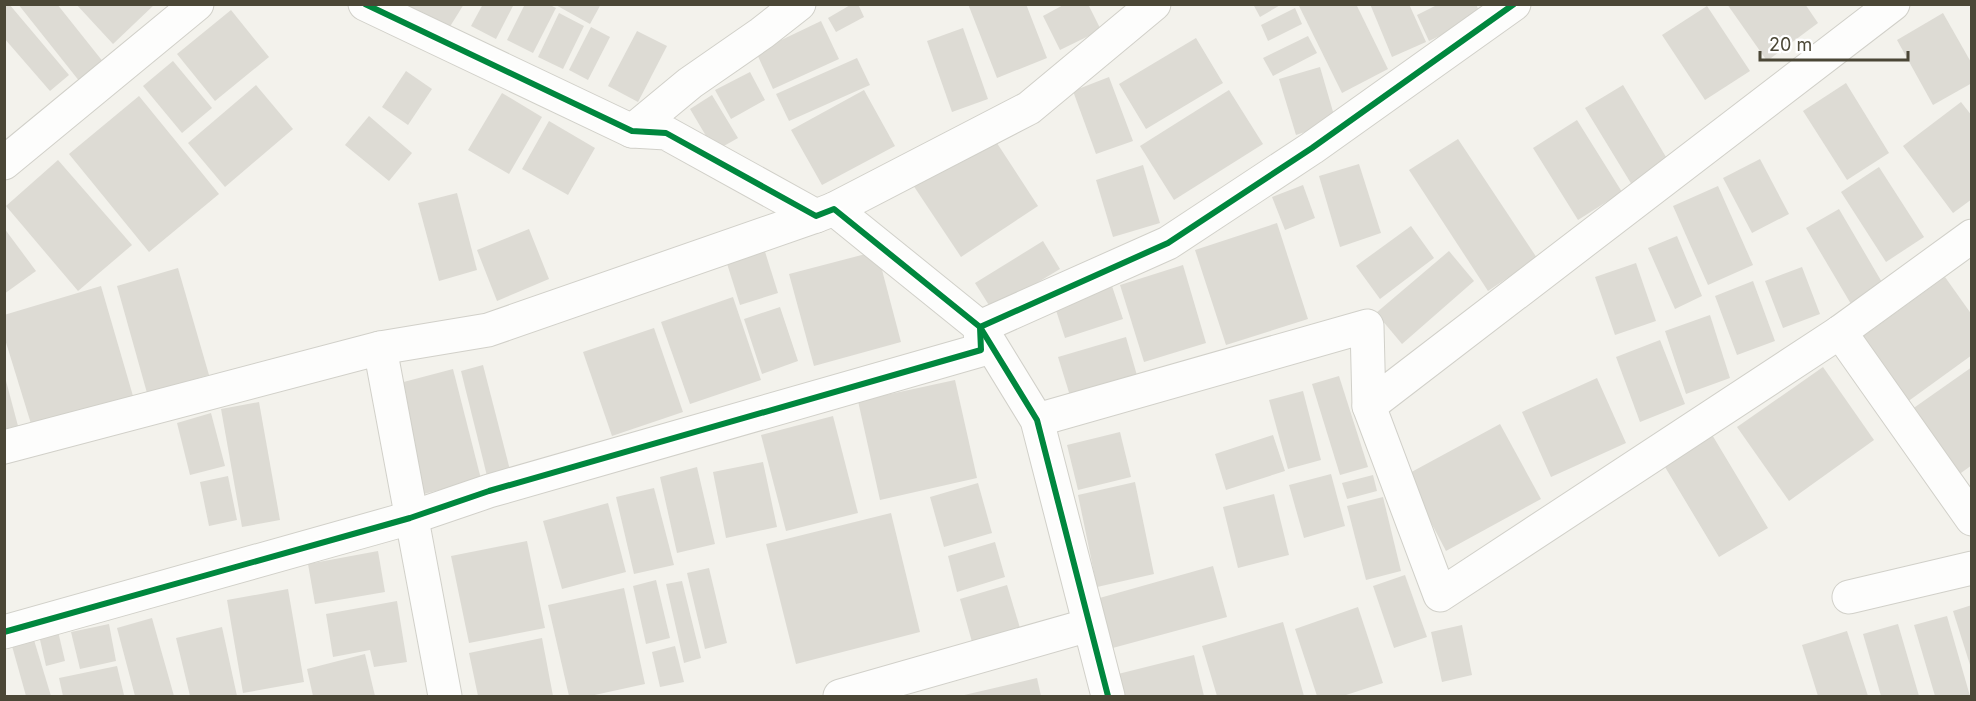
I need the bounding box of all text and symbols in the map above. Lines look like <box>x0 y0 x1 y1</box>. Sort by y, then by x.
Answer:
scale bar <box>1760 24 1908 62</box>
text: 20 m <box>1769 34 1812 55</box>

